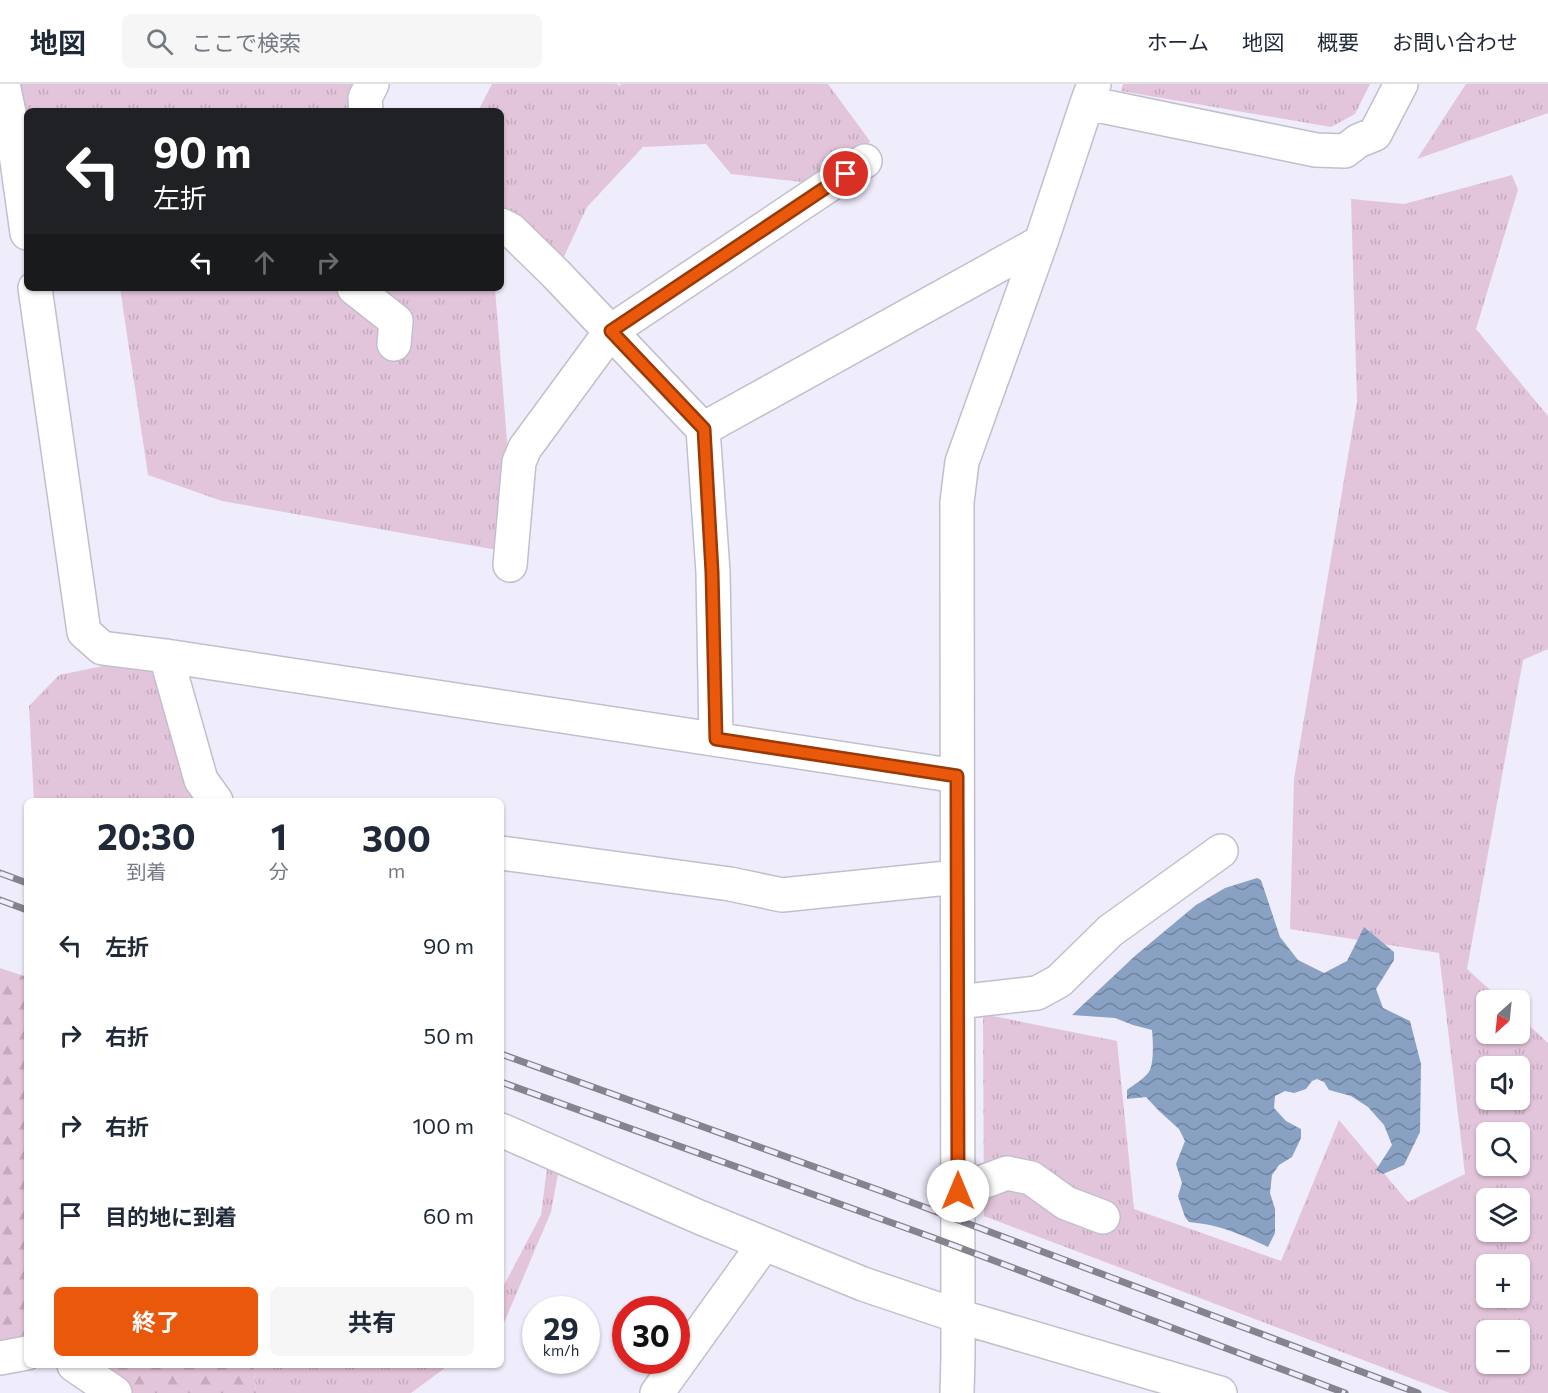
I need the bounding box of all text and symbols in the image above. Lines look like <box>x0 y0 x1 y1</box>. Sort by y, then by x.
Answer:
search box <box>122 14 542 68</box>
text: 地図 <box>30 25 86 59</box>
icon: search <box>143 25 176 58</box>
text: ここで検索 <box>191 29 301 56</box>
text: ホーム <box>1147 29 1209 54</box>
text: 地図 <box>1242 29 1284 54</box>
text: 概要 <box>1317 29 1359 54</box>
text: お問い合わせ <box>1392 29 1518 54</box>
text: 90 m <box>153 125 252 177</box>
icon: left <box>54 132 132 210</box>
pin <box>820 148 871 199</box>
icon: arrive <box>829 157 862 190</box>
text: 左折 <box>153 181 207 214</box>
icon: left <box>185 246 218 279</box>
icon: ahead <box>248 246 281 279</box>
icon: right <box>311 246 344 279</box>
text: 20:30 <box>97 813 196 857</box>
text: 1 <box>271 813 287 857</box>
text: 300 <box>362 815 431 859</box>
text: m <box>388 858 405 882</box>
text: 到着 <box>126 859 166 883</box>
text: 分 <box>269 859 289 883</box>
icon: left <box>54 929 87 962</box>
text: 90 m <box>423 932 474 959</box>
text: 左折 <box>105 933 149 960</box>
north arrow <box>1476 990 1530 1044</box>
map controls <box>1476 990 1530 1374</box>
icon: right <box>54 1019 87 1052</box>
text: 50 m <box>424 1022 474 1049</box>
text: 右折 <box>105 1023 149 1050</box>
button: sound <box>1476 1056 1530 1110</box>
icon: right <box>54 1109 87 1142</box>
text: 100 m <box>412 1112 474 1139</box>
text: 右折 <box>105 1113 149 1140</box>
button: search <box>1476 1122 1530 1176</box>
position arrow <box>926 1159 990 1223</box>
button: layers <box>1476 1188 1530 1242</box>
icon: arrive <box>54 1199 87 1232</box>
text: 60 m <box>423 1202 474 1229</box>
text: 目的地に到着 <box>105 1203 237 1230</box>
button: + <box>1476 1254 1530 1308</box>
button: 終了 <box>54 1287 258 1356</box>
button: 共有 <box>270 1287 474 1356</box>
speed limit sign: 30 <box>612 1296 690 1374</box>
text: 29 <box>543 1309 579 1346</box>
button: − <box>1476 1320 1530 1374</box>
text: km/h <box>543 1341 579 1359</box>

